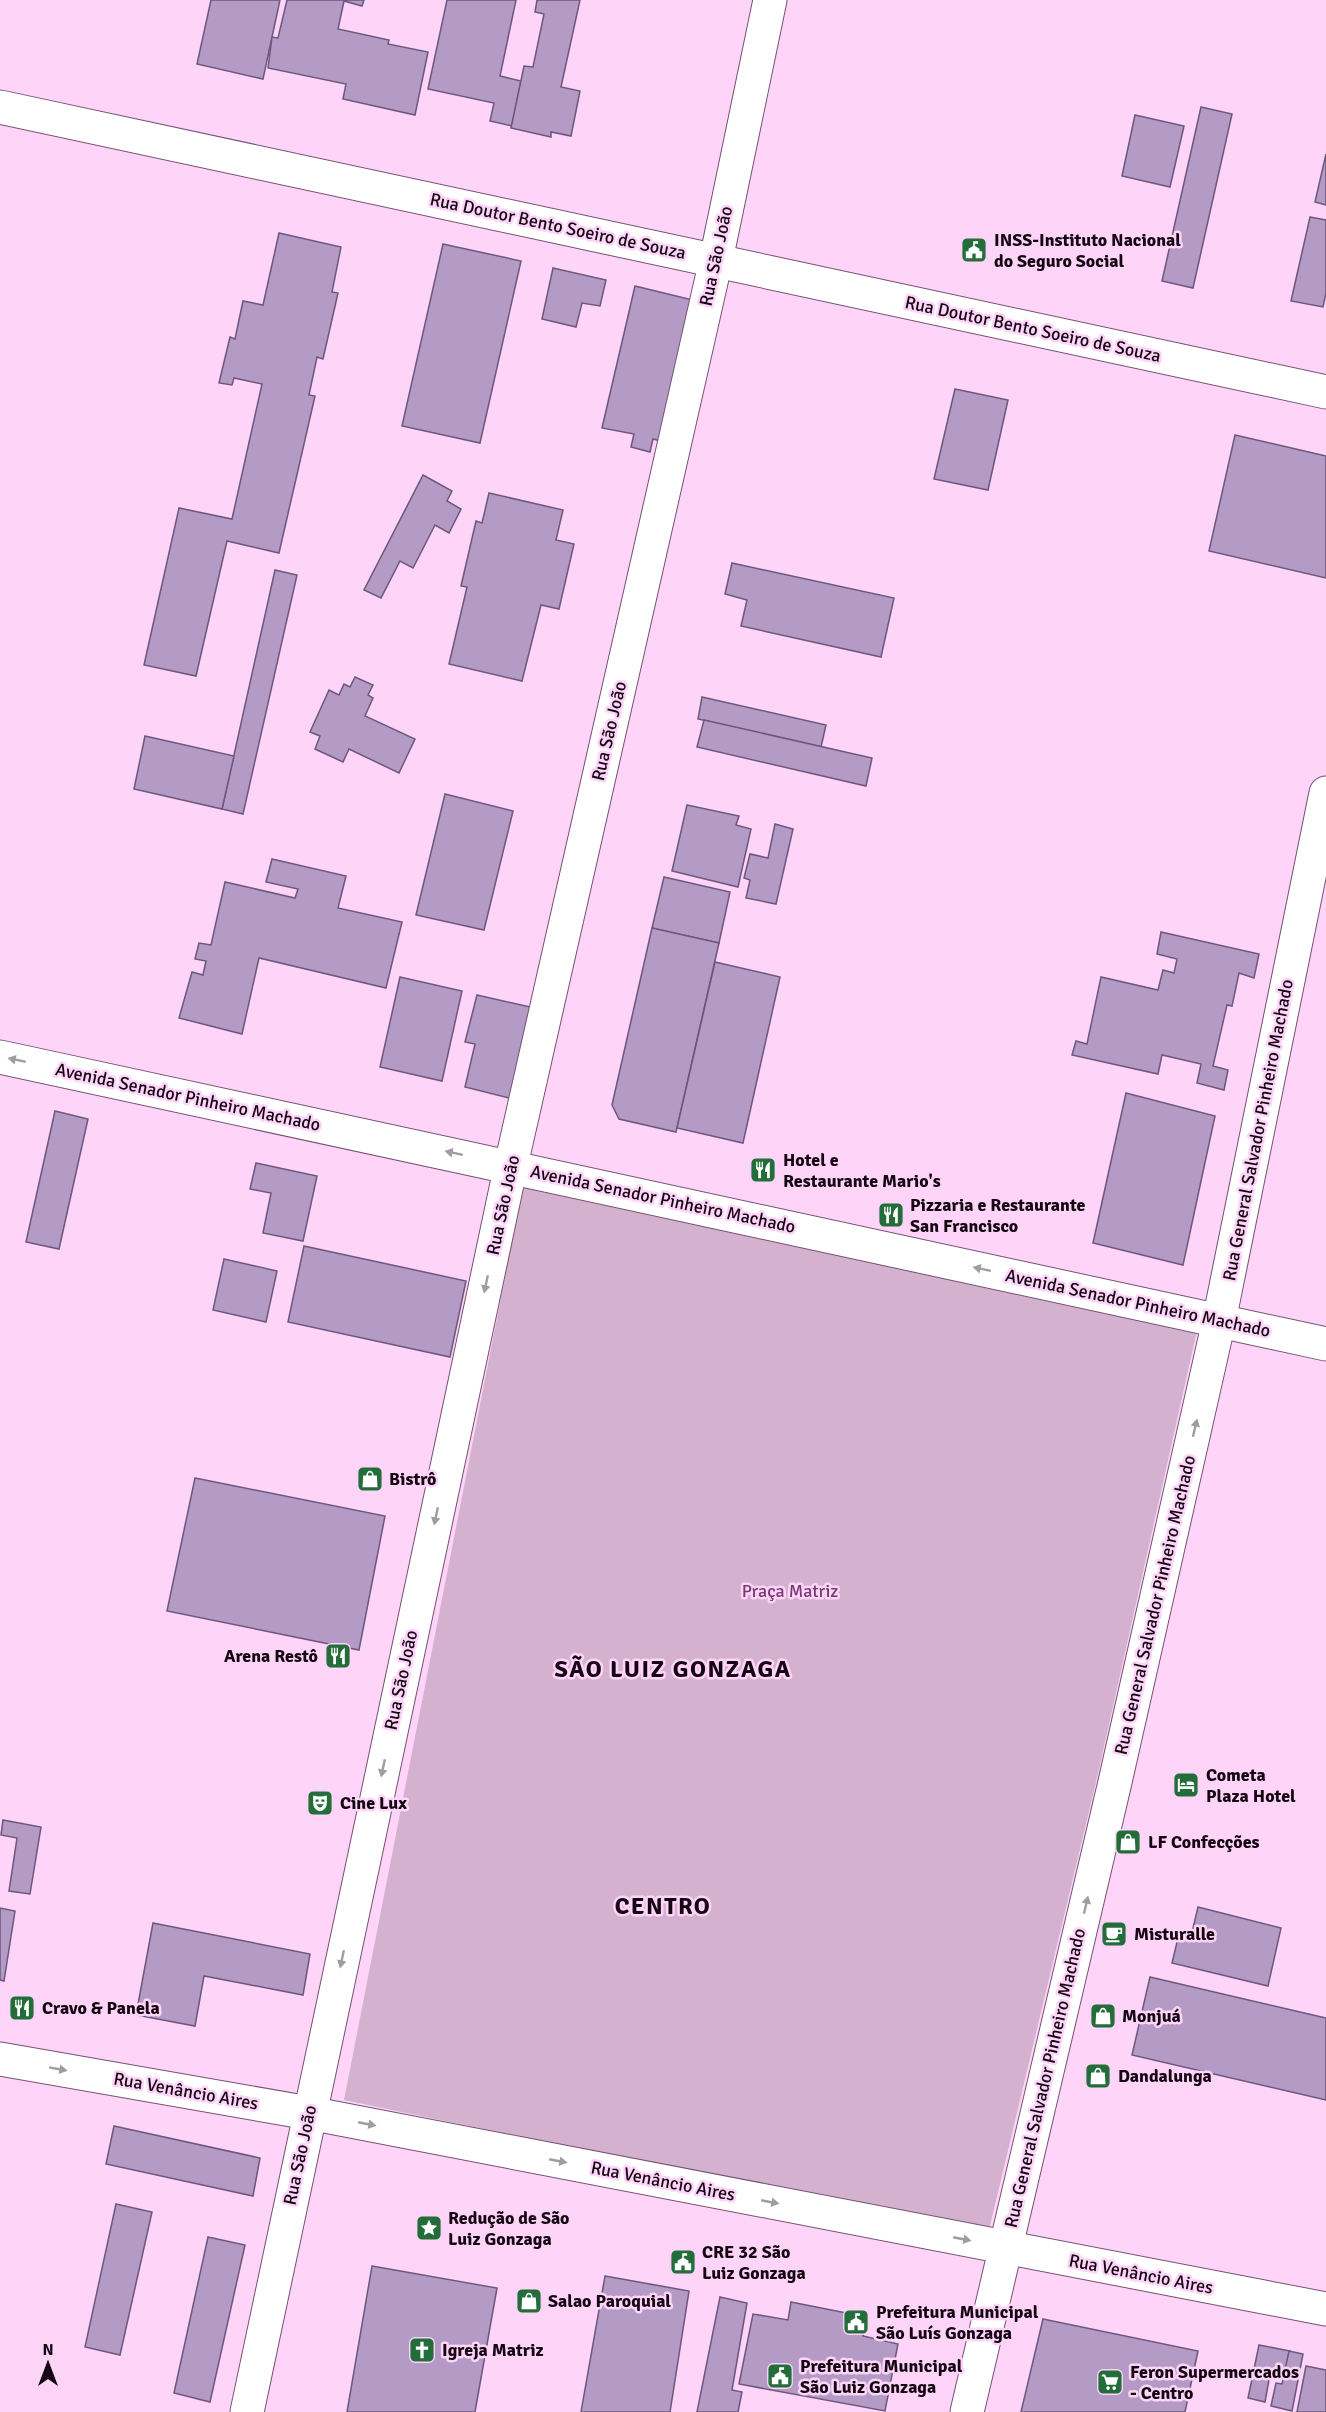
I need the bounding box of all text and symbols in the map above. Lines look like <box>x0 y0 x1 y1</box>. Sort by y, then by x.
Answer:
street label: Rua Doutor Bento Soeiro de Souza <box>428 188 688 264</box>
street label: Rua São João <box>695 204 737 308</box>
place label: INSS-Instituto Nacional do Seguro Social <box>994 229 1181 272</box>
public building icon: INSS-Instituto Nacional do Seguro Social <box>959 235 989 265</box>
street label: Rua Doutor Bento Soeiro de Souza <box>903 291 1163 367</box>
street label: Rua São João <box>587 679 631 783</box>
street label: Rua General Salvador Pinheiro Machado <box>1218 977 1298 1283</box>
one-way arrow <box>7 1055 26 1064</box>
street label: Avenida Senador Pinheiro Machado <box>53 1058 323 1136</box>
one-way arrow <box>444 1148 463 1157</box>
place label: Hotel e Restaurante Mario's <box>783 1149 941 1192</box>
street label: Rua São João <box>482 1153 524 1257</box>
restaurant icon: Hotel e Restaurante Mario's <box>748 1155 778 1185</box>
street label: Avenida Senador Pinheiro Machado <box>528 1160 798 1238</box>
place label: Pizzaria e Restaurante San Francisco <box>910 1194 1086 1237</box>
restaurant icon: Pizzaria e Restaurante San Francisco <box>876 1200 906 1230</box>
one-way arrow <box>972 1264 991 1273</box>
street label: Avenida Senador Pinheiro Machado <box>1003 1264 1273 1342</box>
one-way arrow <box>481 1275 490 1294</box>
one-way arrow <box>1191 1418 1200 1437</box>
street label: Rua General Salvador Pinheiro Machado <box>1110 1453 1200 1757</box>
shop icon: Bistrô <box>355 1464 385 1494</box>
place label: Bistrô <box>389 1468 436 1490</box>
one-way arrow <box>431 1507 441 1525</box>
park label: Praça Matriz <box>742 1580 838 1602</box>
street label: Rua São João <box>380 1628 422 1732</box>
restaurant icon: Arena Restô <box>323 1641 353 1671</box>
place label: Arena Restô <box>224 1645 318 1667</box>
district label: SÃO LUIZ GONZAGA <box>554 1654 792 1684</box>
one-way arrow <box>377 1759 387 1778</box>
place label: Cometa Plaza Hotel <box>1206 1764 1296 1807</box>
hotel icon: Cometa Plaza Hotel <box>1171 1770 1201 1800</box>
theatre icon: Cine Lux <box>305 1788 335 1818</box>
place label: Cine Lux <box>340 1792 407 1814</box>
shop icon: LF Confecções <box>1113 1827 1143 1857</box>
place label: LF Confecções <box>1148 1831 1260 1853</box>
district label: CENTRO <box>615 1891 711 1921</box>
one-way arrow <box>1082 1896 1092 1914</box>
cafe icon: Misturalle <box>1099 1919 1129 1949</box>
place label: Misturalle <box>1134 1923 1215 1945</box>
street label: Rua General Salvador Pinheiro Machado <box>1000 1926 1090 2230</box>
one-way arrow <box>337 1950 346 1969</box>
restaurant icon: Cravo & Panela <box>7 1993 37 2023</box>
place label: Cravo & Panela <box>42 1997 160 2019</box>
shop icon: Monjuá <box>1088 2001 1118 2031</box>
place label: Monjuá <box>1122 2005 1181 2027</box>
shop icon: Dandalunga <box>1083 2061 1113 2091</box>
one-way arrow <box>48 2065 67 2074</box>
place label: Dandalunga <box>1118 2065 1212 2087</box>
street label: Rua Venâncio Aires <box>112 2067 260 2115</box>
street label: Rua São João <box>279 2103 321 2207</box>
one-way arrow <box>357 2120 376 2129</box>
street label: Rua Venâncio Aires <box>589 2156 737 2206</box>
one-way arrow <box>549 2157 568 2166</box>
one-way arrow <box>761 2198 780 2207</box>
place label: Redução de São Luiz Gonzaga <box>448 2207 569 2250</box>
place icon: Redução de São Luiz Gonzaga <box>414 2213 444 2243</box>
one-way arrow <box>952 2235 971 2244</box>
place label: CRE 32 São Luiz Gonzaga <box>702 2241 806 2284</box>
public building icon: CRE 32 São Luiz Gonzaga <box>668 2247 698 2277</box>
street label: Rua Venâncio Aires <box>1067 2249 1215 2299</box>
shop icon: Salao Paroquial <box>514 2286 544 2316</box>
place label: Salao Paroquial <box>548 2290 671 2312</box>
place label: Prefeitura Municipal São Luís Gonzaga <box>876 2301 1039 2344</box>
public building icon: Prefeitura Municipal São Luís Gonzaga <box>841 2307 871 2337</box>
north arrow <box>18 2334 78 2394</box>
church icon: Igreja Matriz <box>407 2335 437 2365</box>
place label: Igreja Matriz <box>442 2339 544 2361</box>
text: N <box>42 2340 54 2360</box>
place label: Prefeitura Municipal São Luiz Gonzaga <box>800 2355 963 2398</box>
public building icon: Prefeitura Municipal São Luiz Gonzaga <box>765 2361 795 2391</box>
place label: Feron Supermercados - Centro <box>1130 2361 1299 2404</box>
supermarket icon: Feron Supermercados - Centro <box>1095 2367 1125 2397</box>

